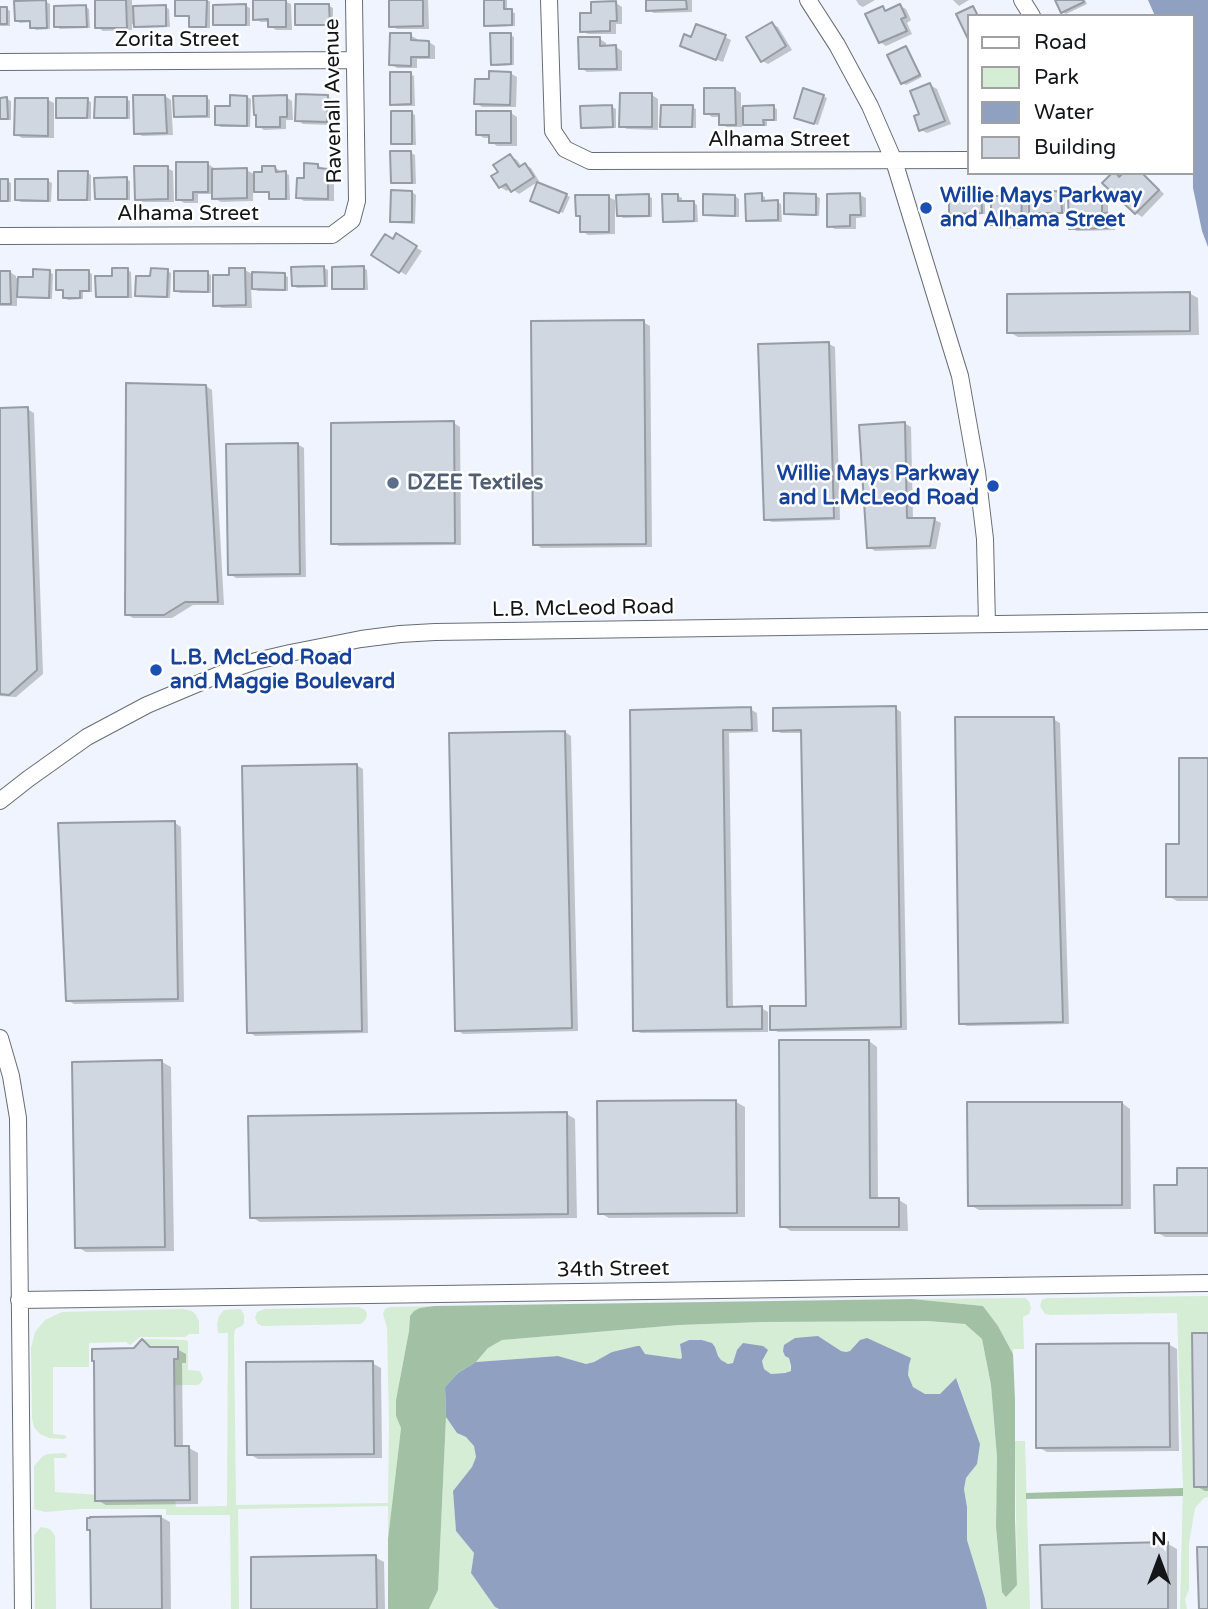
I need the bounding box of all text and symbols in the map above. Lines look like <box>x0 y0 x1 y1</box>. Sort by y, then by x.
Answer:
legend <box>967 14 1194 175</box>
street label: Ravenall Avenue <box>320 18 348 184</box>
street label: Zorita Street <box>115 27 239 53</box>
text: Road <box>1034 30 1087 55</box>
text: Park <box>1034 65 1079 90</box>
text: Water <box>1034 100 1094 125</box>
street label: Alhama Street <box>708 127 850 153</box>
text: Building <box>1034 135 1116 160</box>
place label: Willie Mays Parkway and Alhama Street <box>940 183 1142 233</box>
marker: Willie Mays Parkway and Alhama Street <box>918 200 934 216</box>
street label: Alhama Street <box>117 201 259 227</box>
place label: Willie Mays Parkway and L.McLeod Road <box>777 461 979 511</box>
place label: DZEE Textiles <box>407 470 543 496</box>
marker: DZEE Textiles <box>385 475 401 491</box>
marker: Willie Mays Parkway and L.McLeod Road <box>985 478 1001 494</box>
street label: L.B. McLeod Road <box>492 595 674 623</box>
place label: L.B. McLeod Road and Maggie Boulevard <box>170 645 395 695</box>
marker: L.B. McLeod Road and Maggie Boulevard <box>148 662 164 678</box>
street label: 34th Street <box>556 1256 670 1284</box>
north arrow <box>1124 1525 1194 1595</box>
text: N <box>1151 1528 1167 1550</box>

